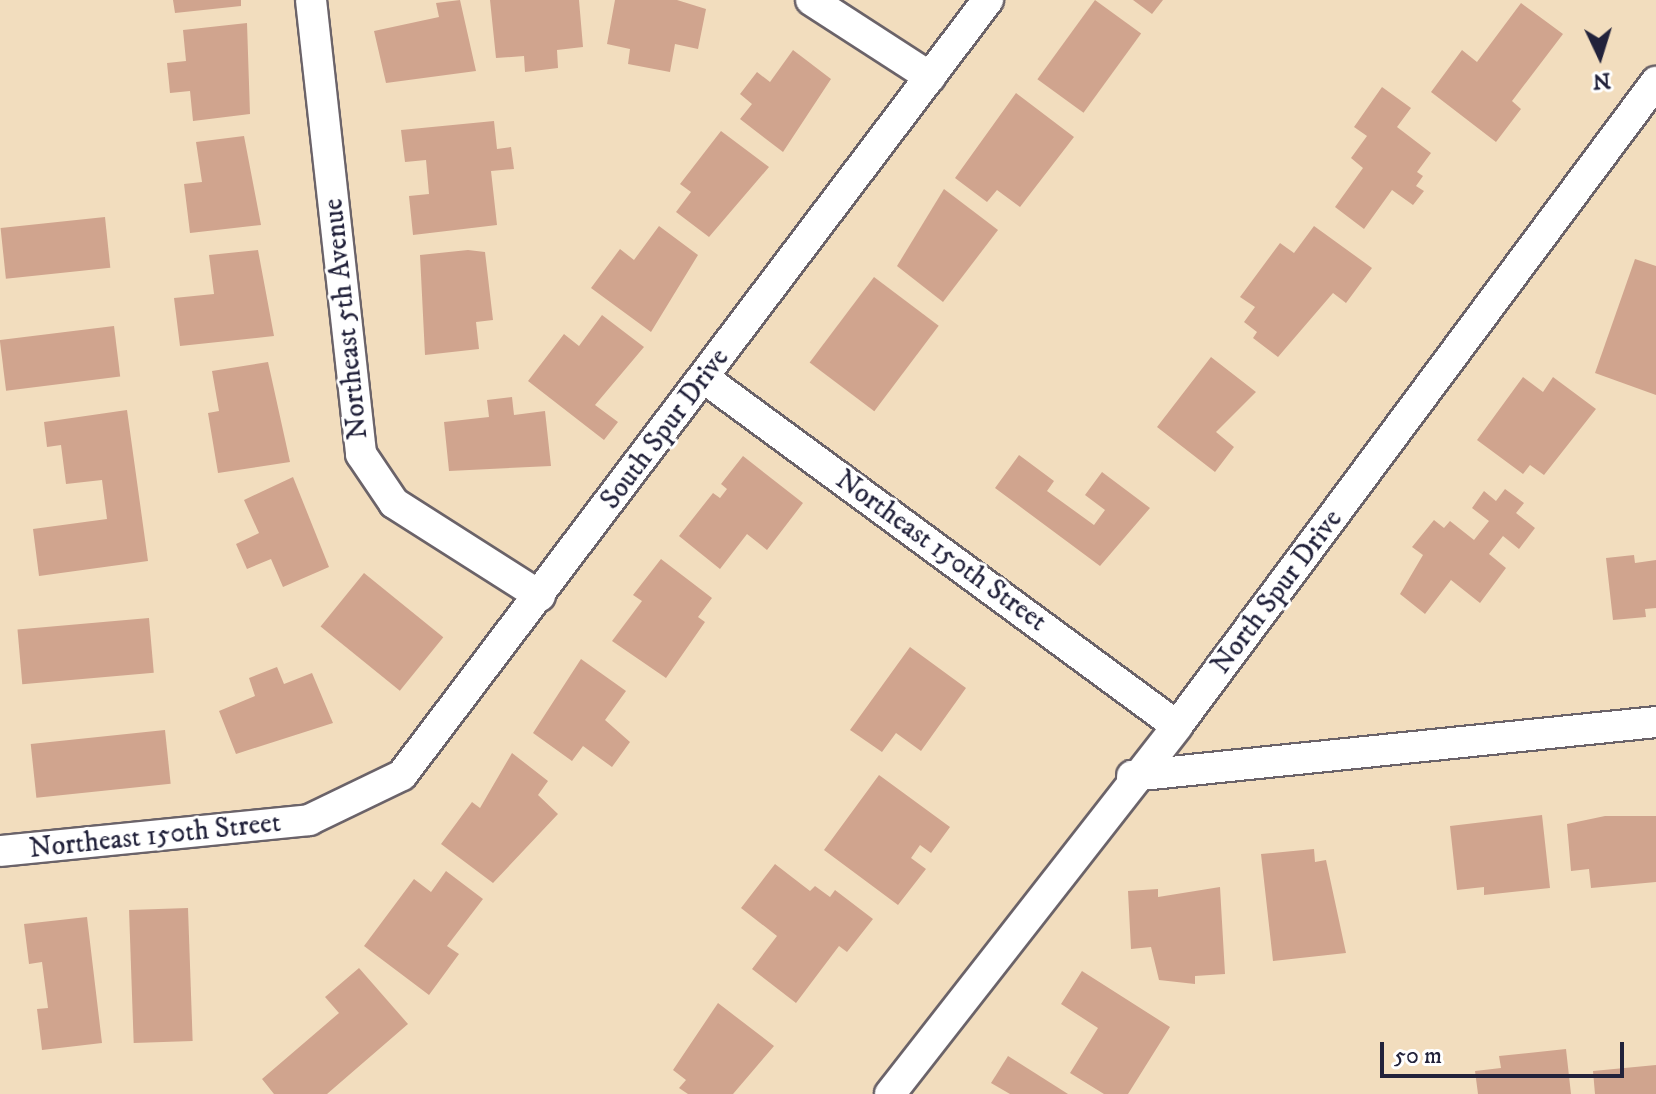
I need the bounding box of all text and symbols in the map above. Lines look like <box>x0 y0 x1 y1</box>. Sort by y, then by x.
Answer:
north arrow <box>1560 16 1640 96</box>
text: N <box>1592 66 1612 95</box>
street label: Northeast 5th Avenue <box>317 197 375 441</box>
street label: South Spur Drive <box>594 342 736 516</box>
street label: Northeast 150th Street <box>829 463 1053 639</box>
street label: North Spur Drive <box>1204 503 1350 681</box>
street label: Northeast 150th Street <box>28 806 282 866</box>
scale bar <box>1384 1026 1628 1076</box>
text: 50 m <box>1394 1041 1442 1071</box>

